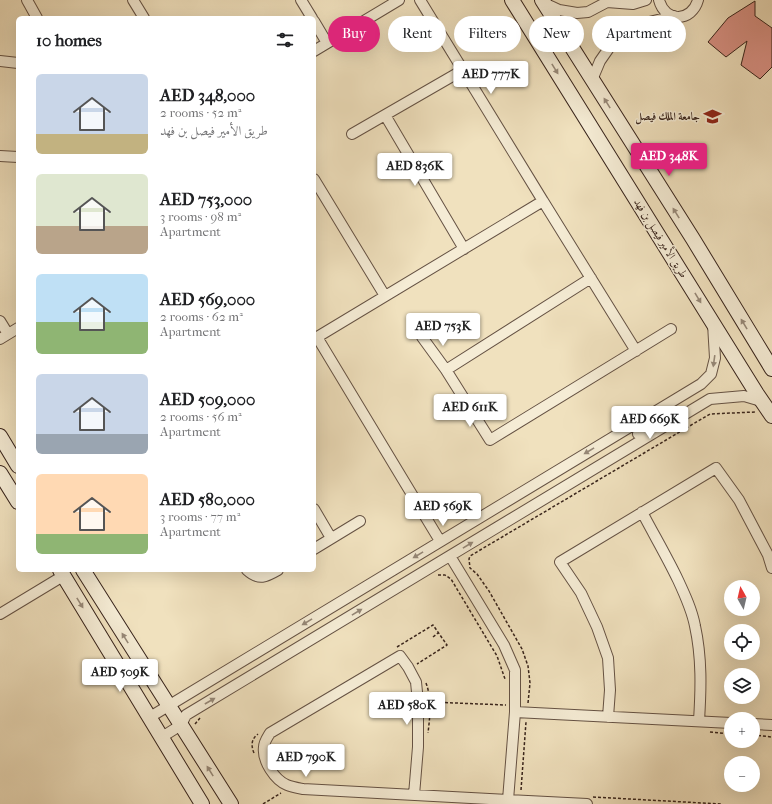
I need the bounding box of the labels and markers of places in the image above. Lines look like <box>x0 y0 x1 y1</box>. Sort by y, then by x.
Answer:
pin: AED 777K <box>450 61 532 95</box>
school or university icon: جامعة الملك فيصل <box>703 106 723 126</box>
place label: جامعة الملك فيصل <box>635 110 700 125</box>
pin: AED 348K <box>628 143 710 177</box>
pin: AED 836K <box>374 153 456 187</box>
pin: AED 753K <box>402 313 484 347</box>
pin: AED 611K <box>429 394 511 428</box>
pin: AED 669K <box>609 406 691 440</box>
pin: AED 569K <box>402 493 484 527</box>
pin: AED 509K <box>79 659 161 693</box>
pin: AED 580K <box>366 692 448 726</box>
pin: AED 790K <box>265 744 347 778</box>

